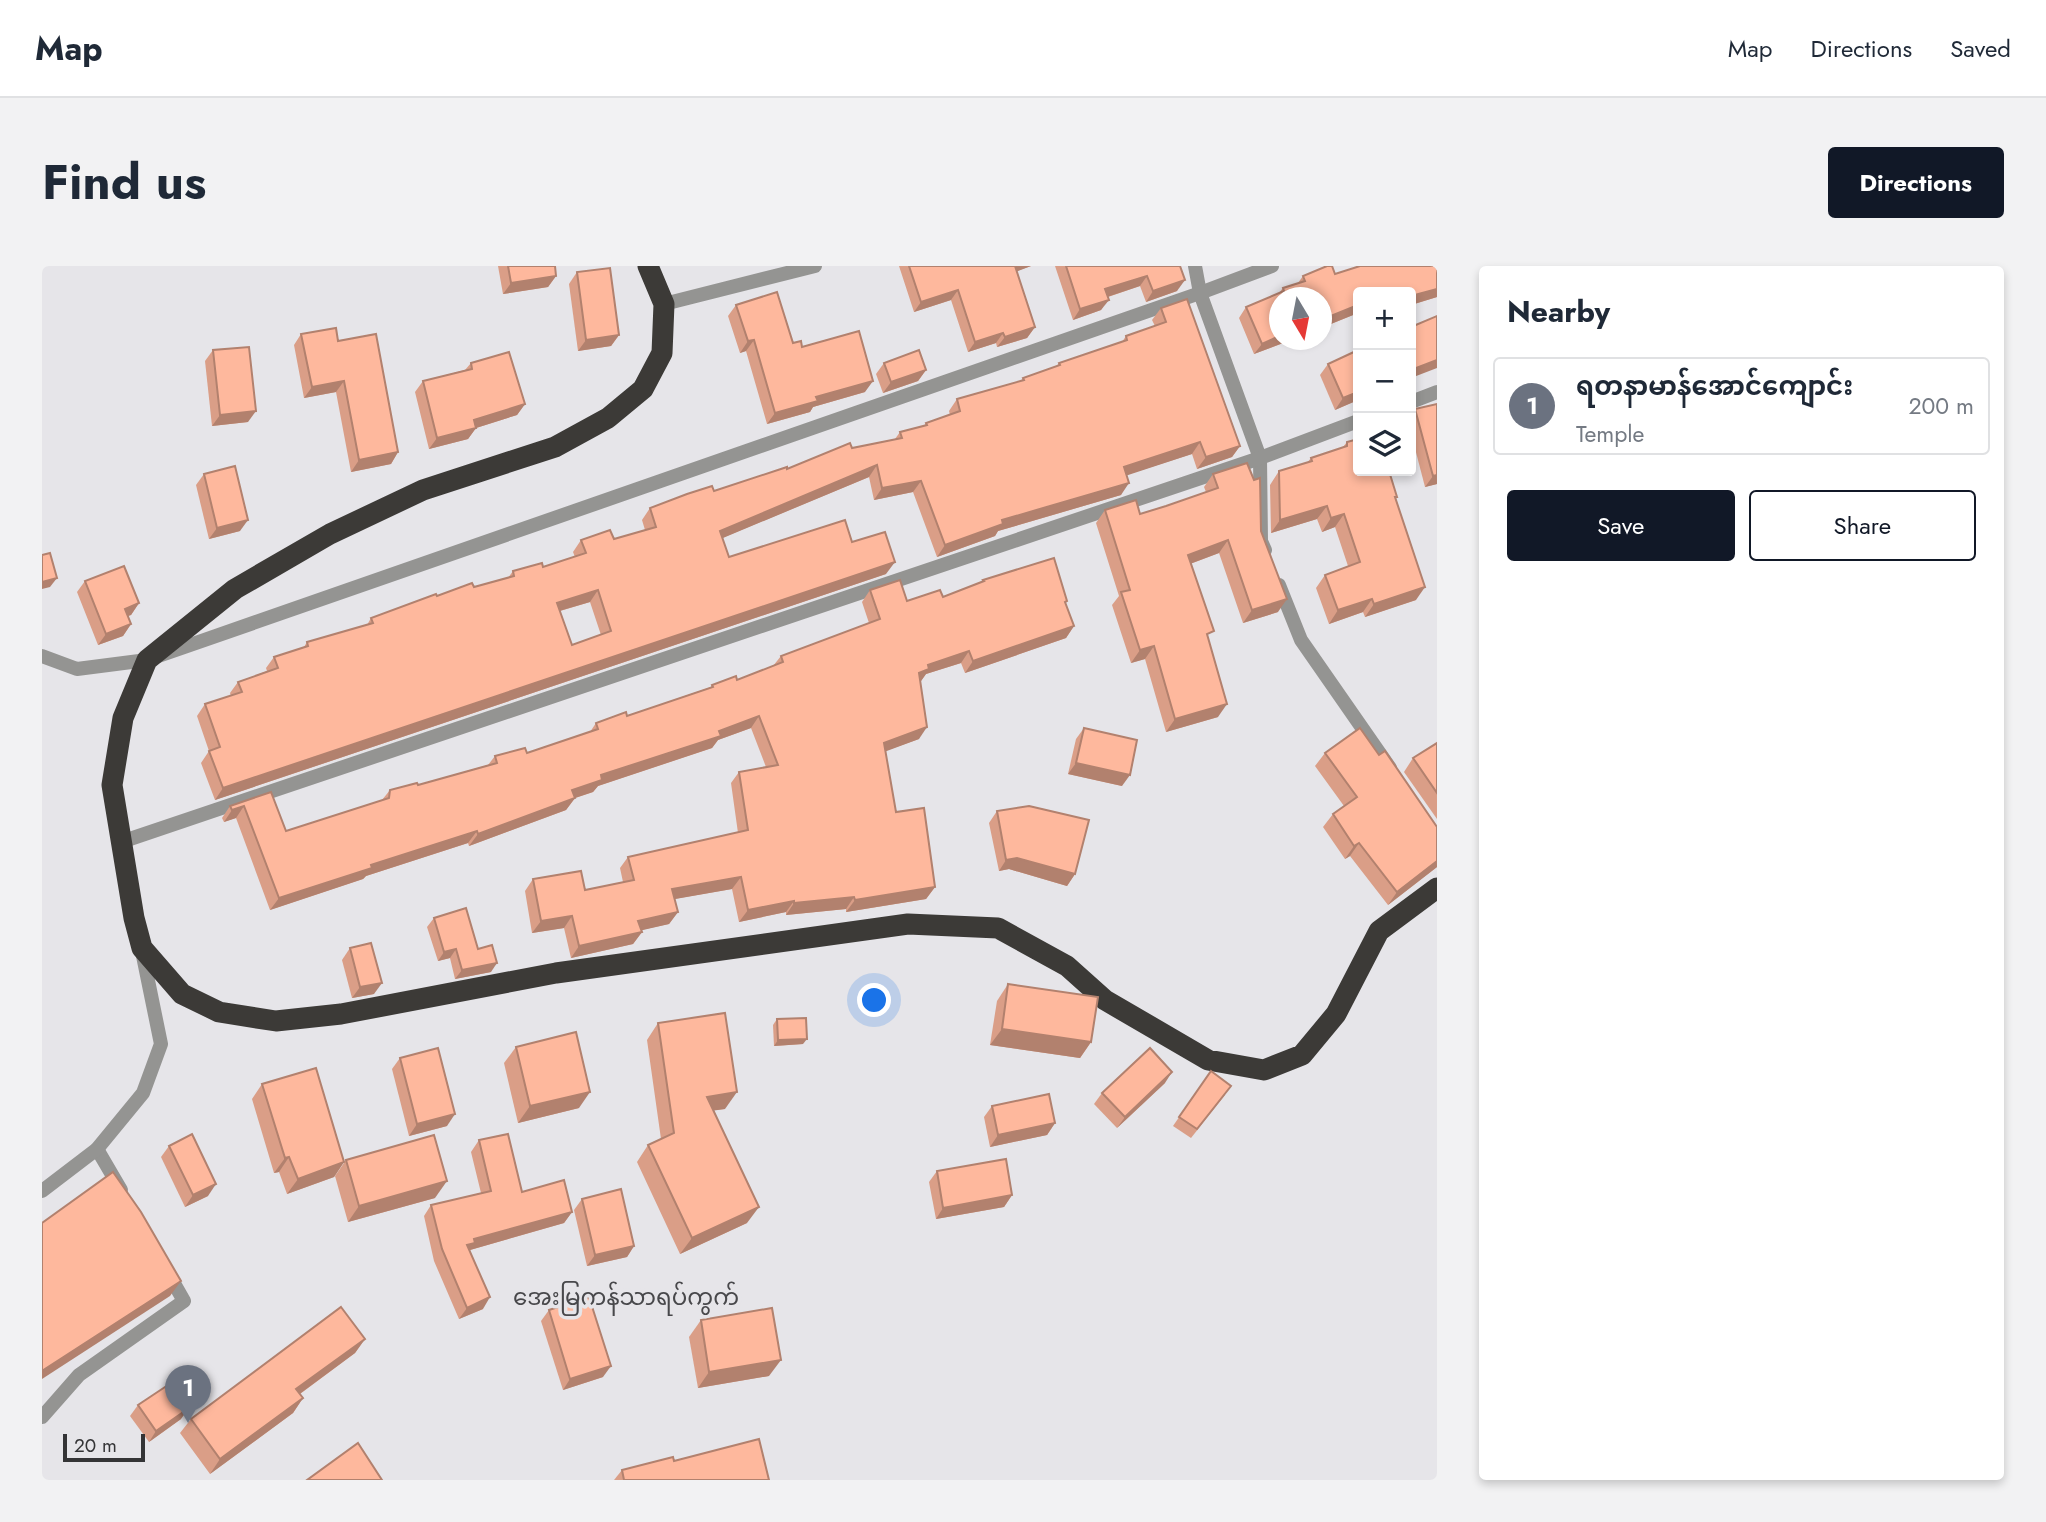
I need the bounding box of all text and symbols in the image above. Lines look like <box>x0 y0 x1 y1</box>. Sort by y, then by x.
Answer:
text: Map <box>35 25 103 72</box>
text: Map <box>1728 31 1773 66</box>
text: Directions <box>1811 31 1912 66</box>
text: Saved <box>1950 31 2011 66</box>
text: Find us <box>42 147 206 217</box>
button: Directions <box>1828 147 2004 218</box>
north arrow <box>1269 287 1332 350</box>
map controls <box>1353 287 1416 476</box>
button: + <box>1353 287 1416 350</box>
text: Nearby <box>1507 290 1610 333</box>
button: − <box>1353 350 1416 413</box>
text: ရတနာမာန်အောင်ကျောင်း <box>1576 367 1853 405</box>
text: 1 <box>1526 389 1538 423</box>
text: 200 m <box>1908 389 1974 423</box>
button: layers <box>1353 413 1416 476</box>
text: Temple <box>1576 417 1644 451</box>
button: Save <box>1507 490 1735 561</box>
button: Share <box>1749 490 1976 561</box>
your location <box>857 983 891 1017</box>
district label: အေးမြကန်သာရပ်ကွက် <box>513 1280 739 1316</box>
pin: 1 <box>165 1365 211 1423</box>
scale bar <box>63 1431 145 1463</box>
text: 20 m <box>74 1432 117 1459</box>

